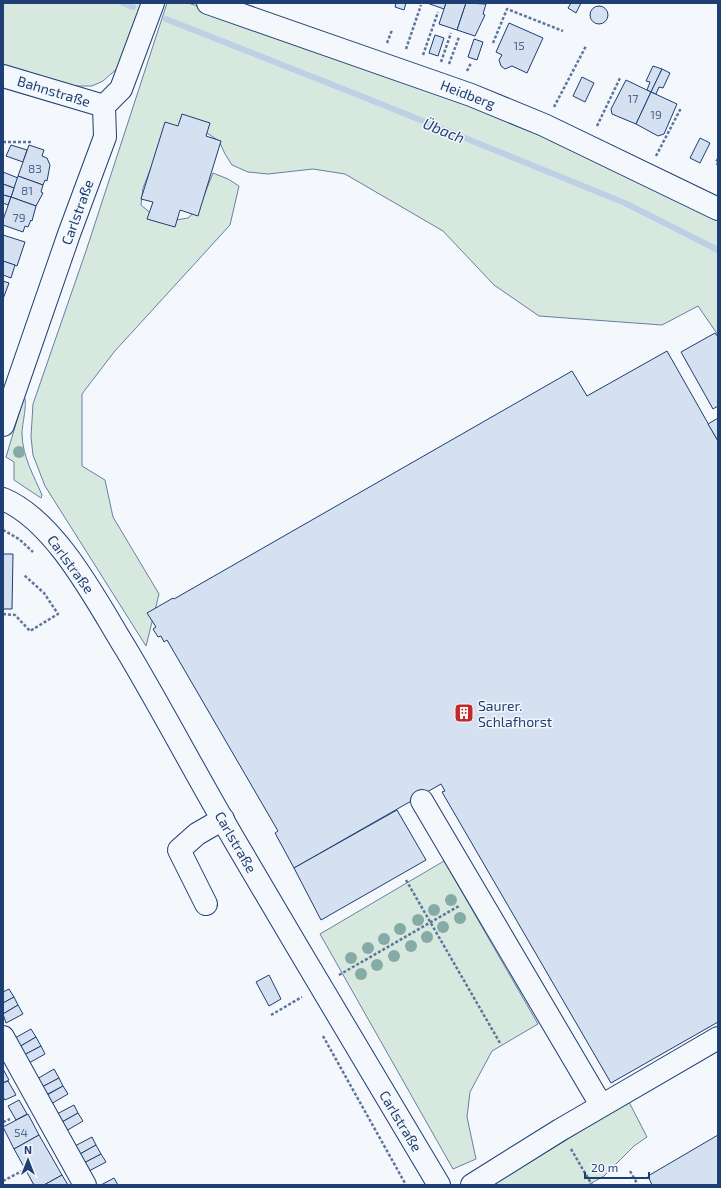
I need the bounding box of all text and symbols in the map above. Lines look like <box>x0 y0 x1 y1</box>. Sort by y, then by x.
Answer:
house number: 15 <box>513 38 525 52</box>
street label: Bahnstraße <box>15 72 93 110</box>
street label: Heidberg <box>438 76 498 112</box>
house number: 17 <box>628 91 638 105</box>
house number: 19 <box>650 107 662 121</box>
water label: Übach <box>421 114 467 146</box>
house number: 83 <box>28 161 42 175</box>
street label: Carlstraße <box>57 177 97 247</box>
house number: 81 <box>21 183 33 197</box>
house number: 79 <box>12 210 26 224</box>
street label: Carlstraße <box>44 531 98 597</box>
place label: Saurer. Schlafhorst <box>478 697 552 730</box>
building icon: Saurer. Schlafhorst <box>453 702 475 724</box>
street label: Carlstraße <box>212 808 260 876</box>
street label: Carlstraße <box>376 1087 426 1155</box>
house number: 54 <box>14 1125 28 1139</box>
north arrow <box>8 1140 48 1180</box>
text: N <box>24 1143 32 1156</box>
scale bar <box>585 1154 649 1180</box>
text: 20 m <box>591 1160 618 1174</box>

